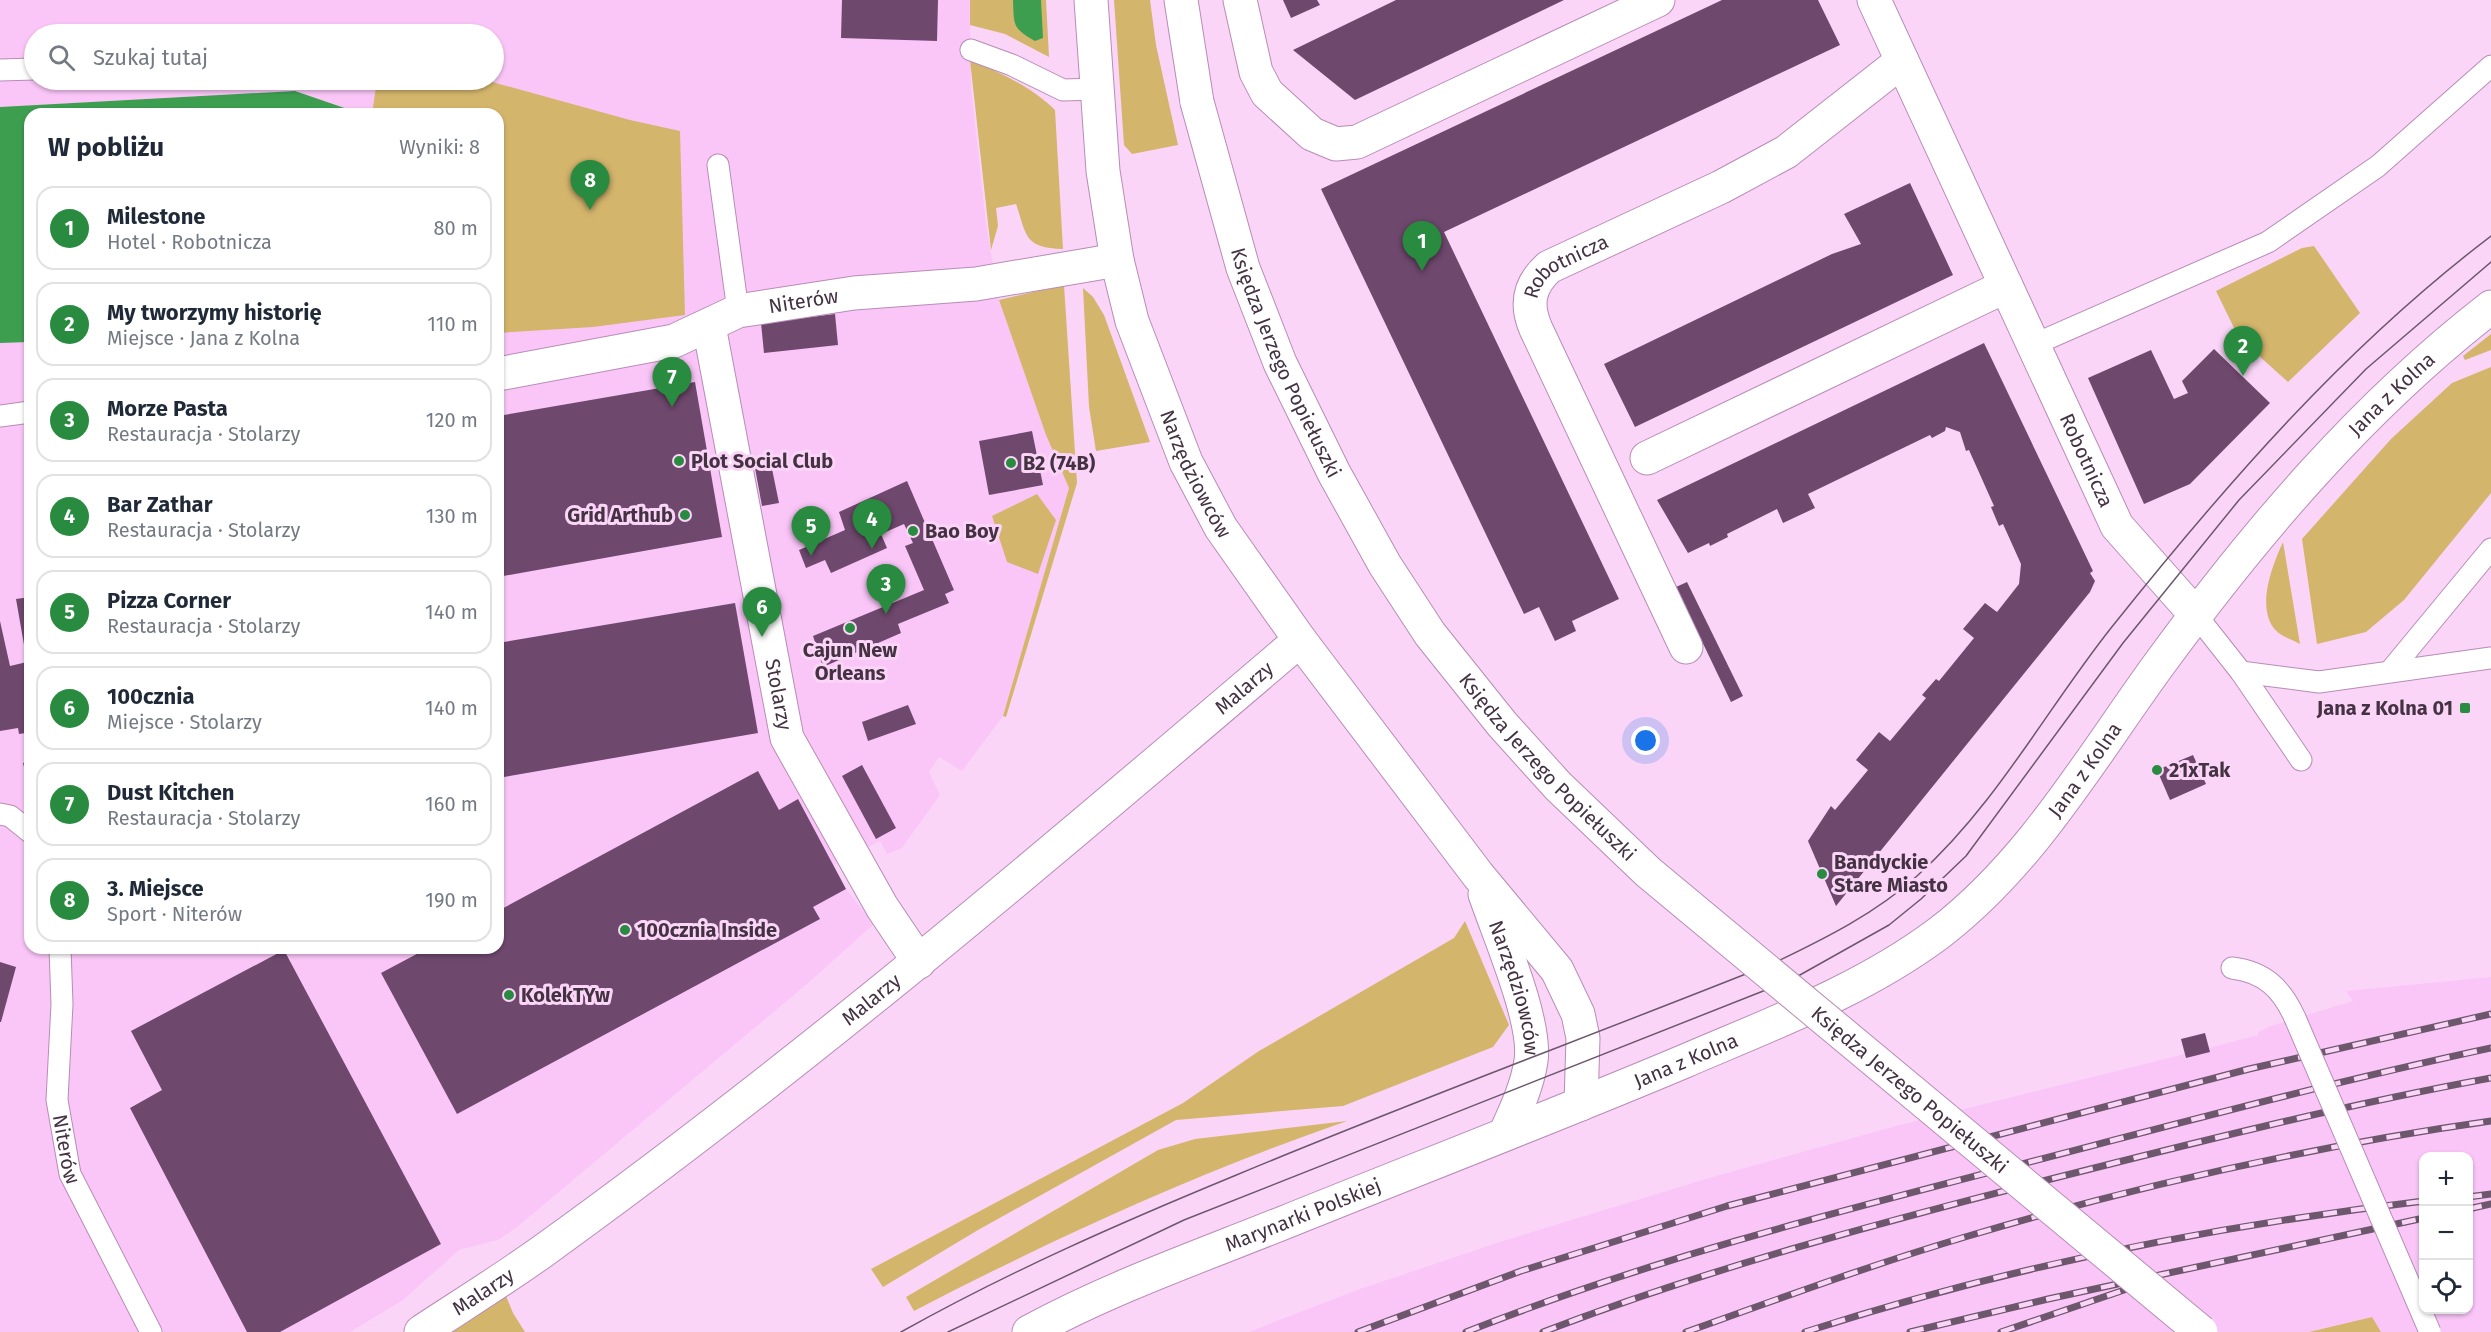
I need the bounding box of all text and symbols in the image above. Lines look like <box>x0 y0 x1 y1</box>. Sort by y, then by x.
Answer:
search box <box>24 24 504 90</box>
icon: search <box>45 41 78 74</box>
text: Szukaj tutaj <box>93 44 208 71</box>
text: W pobliżu <box>48 132 164 163</box>
text: Wyniki: 8 <box>399 135 480 159</box>
pin: 8 <box>570 160 610 210</box>
text: Milestone <box>107 203 205 230</box>
text: 1 <box>65 216 74 240</box>
text: 80 m <box>433 216 478 240</box>
pin: 1 <box>1402 222 1442 271</box>
street label: Robotnicza <box>1519 229 1612 301</box>
text: Hotel · Robotnicza <box>107 230 272 254</box>
street label: Księdza Jerzego Popiełuszki <box>1226 245 1346 482</box>
street label: Niterów <box>767 284 840 318</box>
text: My tworzymy historię <box>107 299 322 326</box>
text: 2 <box>64 312 75 336</box>
text: 110 m <box>427 312 478 336</box>
text: Miejsce · Jana z Kolna <box>107 326 300 350</box>
pin: 2 <box>2224 326 2262 376</box>
street label: Jana z Kolna <box>2343 347 2440 441</box>
pin: 7 <box>652 358 692 407</box>
text: Morze Pasta <box>107 395 228 422</box>
street label: Narzędziowców <box>1155 406 1236 543</box>
text: 3 <box>64 408 75 432</box>
text: 120 m <box>426 408 478 432</box>
street label: Robotnicza <box>2055 410 2119 511</box>
text: Restauracja · Stolarzy <box>107 422 300 446</box>
place label: Plot Social Club <box>691 449 833 473</box>
place label: B2 (74B) <box>1023 451 1096 475</box>
marker: Plot Social Club <box>672 454 686 468</box>
marker: B2 (74B) <box>1004 456 1018 470</box>
text: Bar Zathar <box>107 491 213 518</box>
pin: 4 <box>852 500 892 549</box>
place label: Grid Arthub <box>567 503 673 527</box>
text: 4 <box>64 504 75 528</box>
text: 130 m <box>426 504 478 528</box>
pin: 5 <box>792 506 830 556</box>
marker: Grid Arthub <box>678 508 692 522</box>
text: Restauracja · Stolarzy <box>107 518 300 542</box>
place label: Bao Boy <box>925 519 1000 543</box>
marker: Bao Boy <box>906 524 920 538</box>
pin: 3 <box>866 564 906 614</box>
text: Pizza Corner <box>107 587 231 614</box>
pin: 6 <box>742 588 782 637</box>
text: 5 <box>64 600 75 624</box>
text: 140 m <box>425 600 478 624</box>
text: Restauracja · Stolarzy <box>107 614 300 638</box>
marker: Cajun New Orleans <box>843 621 857 635</box>
place label: Cajun New Orleans <box>803 638 897 685</box>
street label: Malarzy <box>1210 656 1278 719</box>
street label: Stolarzy <box>760 657 797 732</box>
street label: Księdza Jerzego Popiełuszki <box>1454 668 1641 866</box>
text: 100cznia <box>107 683 195 710</box>
text: 6 <box>64 696 75 720</box>
text: 140 m <box>425 696 478 720</box>
place label: Jana z Kolna 01 <box>2316 696 2453 720</box>
marker: Jana z Kolna 01 <box>2458 701 2472 715</box>
text: Miejsce · Stolarzy <box>107 710 262 734</box>
street label: Jana z Kolna <box>2043 718 2127 822</box>
your location <box>1631 726 1660 755</box>
place label: 21xTak <box>2169 758 2231 782</box>
marker: 21xTak <box>2150 763 2164 777</box>
text: Dust Kitchen <box>107 779 235 806</box>
text: 7 <box>65 792 74 816</box>
text: 160 m <box>425 792 478 816</box>
text: Restauracja · Stolarzy <box>107 806 300 830</box>
place label: Bandyckie Stare Miasto <box>1834 850 1948 897</box>
marker: Bandyckie Stare Miasto <box>1815 867 1829 881</box>
text: 3. Miejsce <box>107 875 204 902</box>
text: 8 <box>64 888 75 912</box>
text: 190 m <box>425 888 478 912</box>
text: Sport · Niterów <box>107 902 242 926</box>
street label: Narzędziowców <box>1484 917 1544 1056</box>
place label: 100cznia Inside <box>637 918 777 942</box>
marker: 100cznia Inside <box>618 923 632 937</box>
street label: Malarzy <box>837 968 906 1030</box>
place label: KolekTYw <box>521 983 610 1007</box>
marker: KolekTYw <box>502 988 516 1002</box>
street label: Księdza Jerzego Popiełuszki <box>1807 1001 2013 1178</box>
street label: Jana z Kolna <box>1630 1028 1741 1093</box>
street label: Niterów <box>48 1112 85 1188</box>
map controls <box>2419 1152 2473 1314</box>
button: + <box>2419 1152 2473 1206</box>
street label: Marynarki Polskiej <box>1221 1173 1384 1257</box>
button: − <box>2419 1206 2473 1260</box>
button: locate <box>2419 1260 2473 1314</box>
street label: Malarzy <box>448 1263 519 1321</box>

